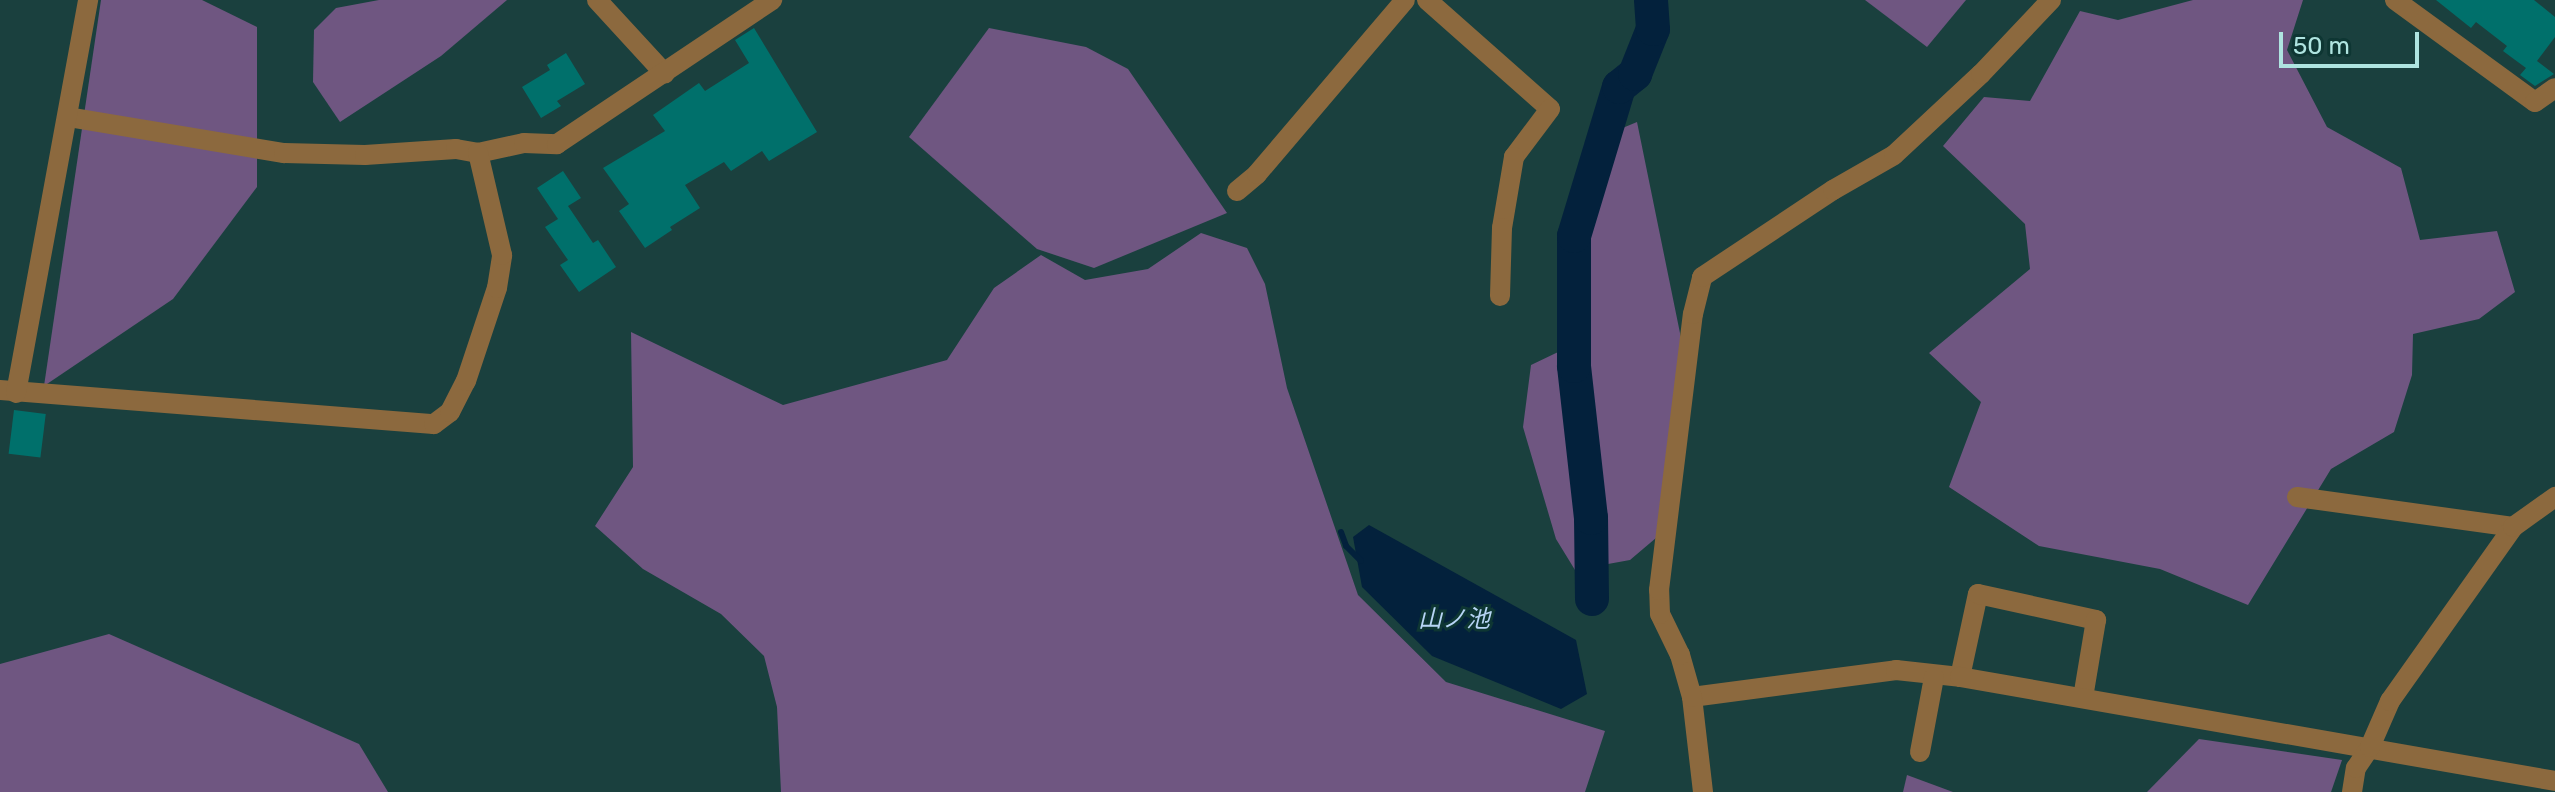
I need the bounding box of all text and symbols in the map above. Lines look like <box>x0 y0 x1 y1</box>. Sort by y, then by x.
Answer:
scale bar <box>2283 16 2423 66</box>
text: 50 m <box>2293 32 2350 60</box>
water label: 山ノ池 <box>1418 606 1490 634</box>

